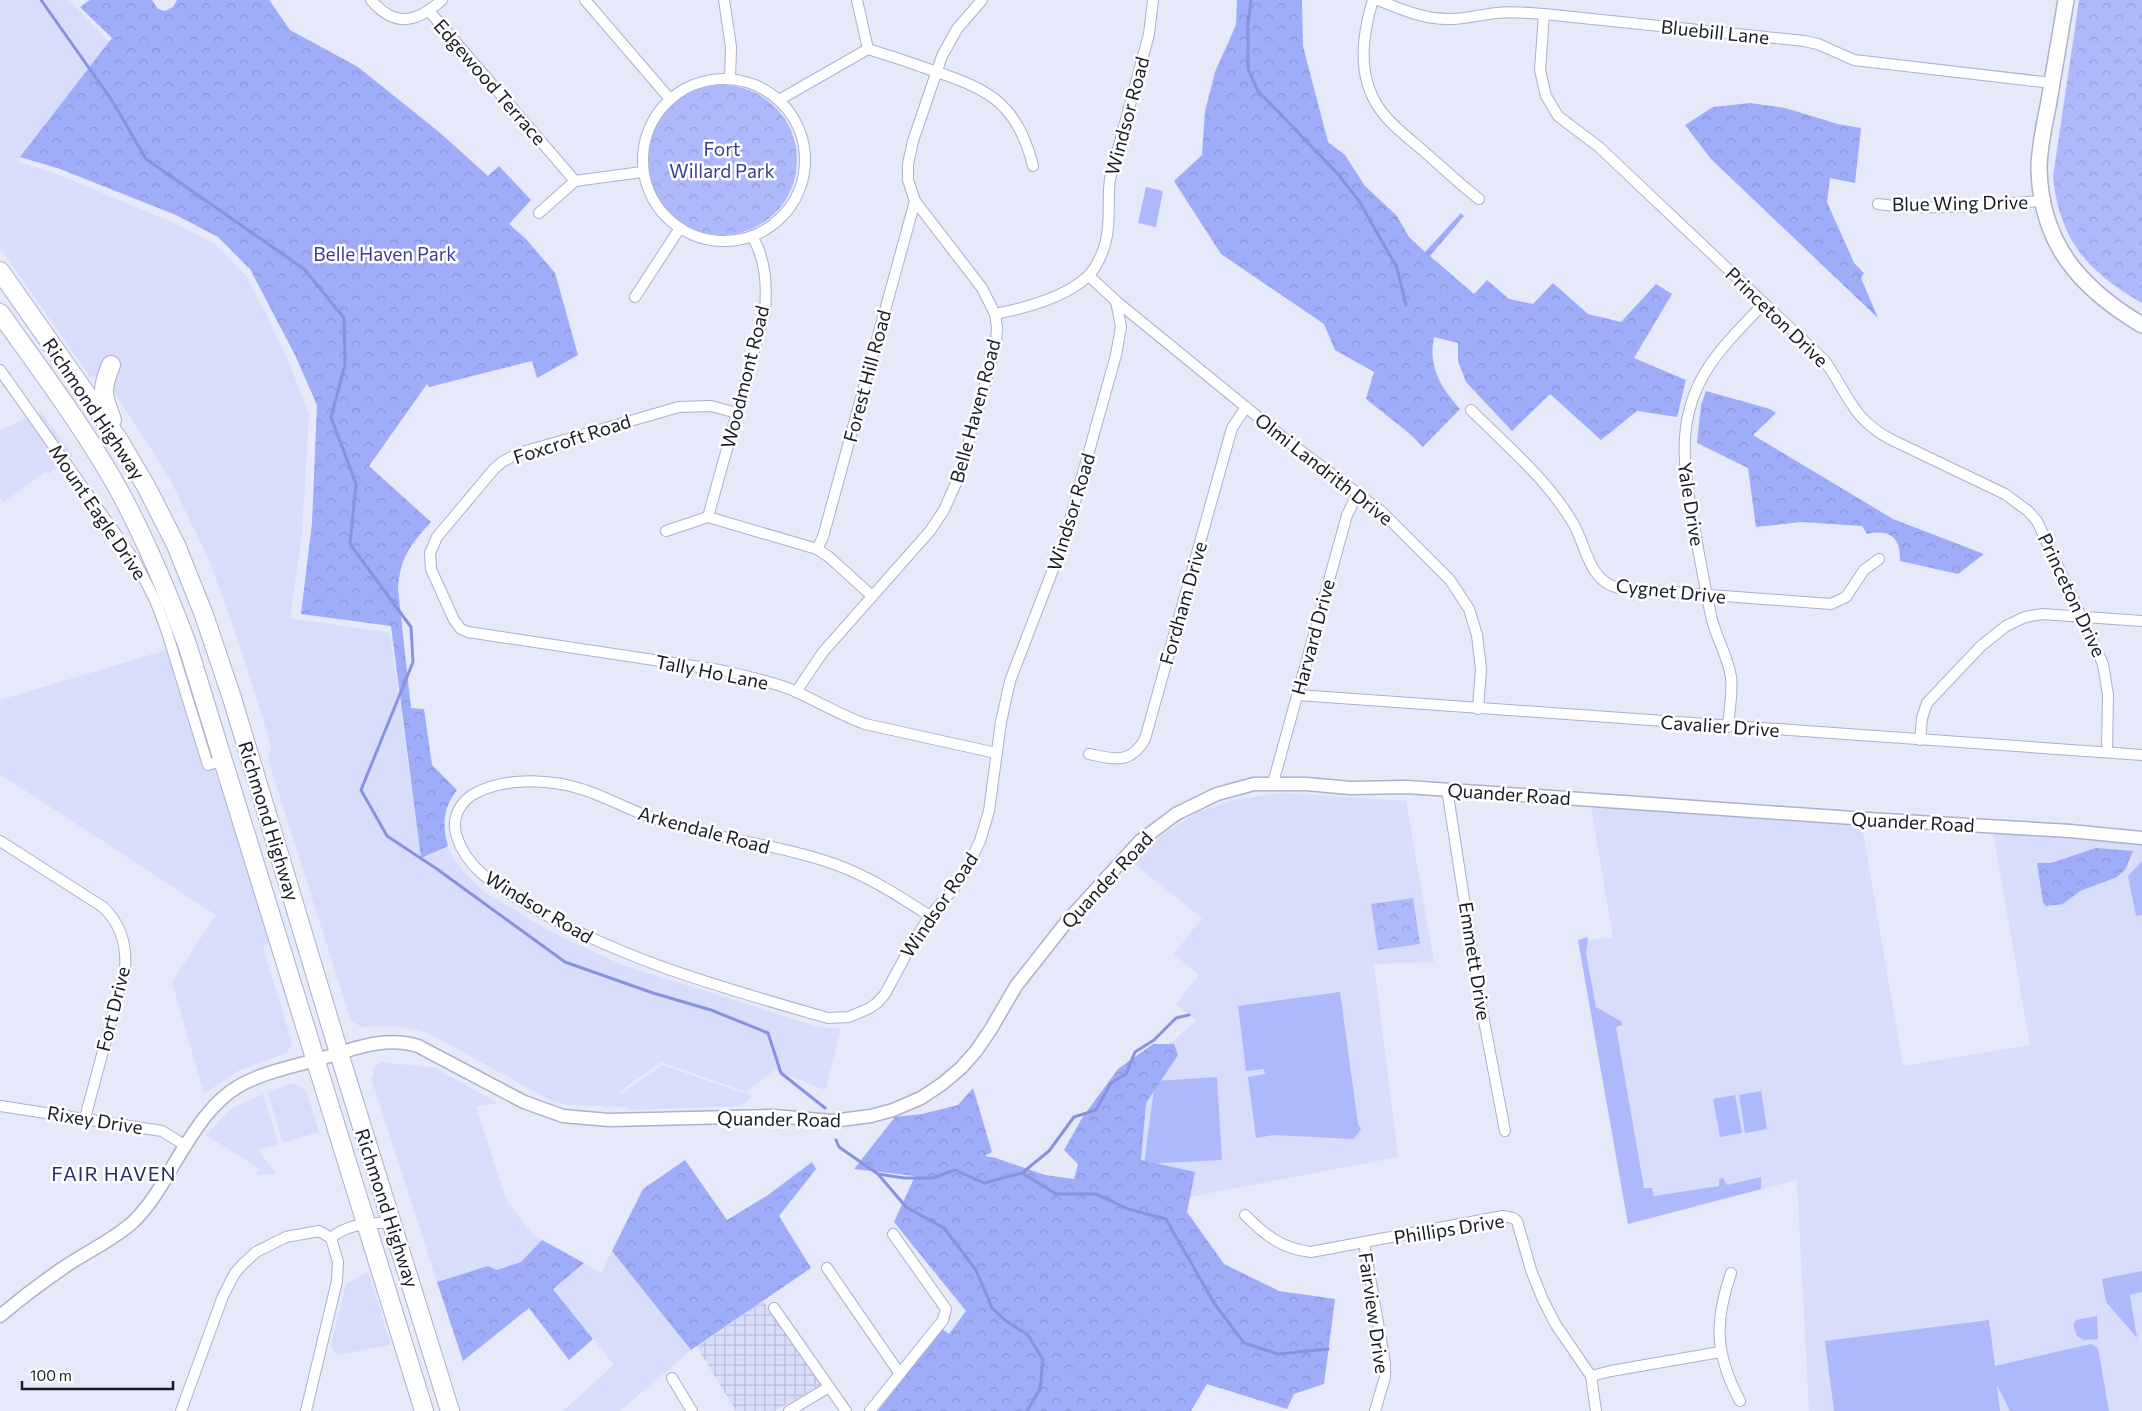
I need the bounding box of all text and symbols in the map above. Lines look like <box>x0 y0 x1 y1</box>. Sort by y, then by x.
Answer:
street label: Edgewood Terrace <box>429 14 551 149</box>
street label: Bluebill Lane <box>1660 14 1770 49</box>
street label: Windsor Road <box>1100 54 1153 178</box>
park label: Fort Willard Park <box>669 137 775 182</box>
street label: Blue Wing Drive <box>1892 190 2028 215</box>
park label: Belle Haven Park <box>313 242 457 265</box>
street label: Princeton Drive <box>1721 262 1834 371</box>
street label: Woodmont Road <box>716 303 773 451</box>
street label: Forest Hill Road <box>838 307 895 444</box>
street label: Richmond Highway <box>38 333 150 484</box>
street label: Belle Haven Road <box>944 336 1005 485</box>
street label: Olmi Landrith Drive <box>1251 408 1398 530</box>
street label: Foxcroft Road <box>510 409 634 468</box>
street label: Mount Eagle Drive <box>45 440 152 584</box>
street label: Windsor Road <box>1042 450 1099 573</box>
street label: Yale Drive <box>1674 460 1709 548</box>
street label: Princeton Drive <box>2034 529 2111 660</box>
street label: Fordham Drive <box>1154 539 1211 667</box>
street label: Cygnet Drive <box>1615 573 1727 608</box>
street label: Harvard Drive <box>1286 576 1339 697</box>
street label: Tally Ho Lane <box>654 649 771 694</box>
street label: Cavalier Drive <box>1660 710 1780 741</box>
street label: Richmond Highway <box>234 738 305 904</box>
street label: Quander Road <box>1447 778 1571 809</box>
street label: Arkendale Road <box>636 801 772 858</box>
street label: Quander Road <box>1851 807 1975 836</box>
street label: Quander Road <box>1056 827 1157 933</box>
street label: Windsor Road <box>895 848 982 962</box>
street label: Windsor Road <box>481 865 597 948</box>
street label: Emmett Drive <box>1455 900 1496 1022</box>
street label: Fort Drive <box>91 964 134 1054</box>
street label: Rixey Drive <box>46 1101 145 1138</box>
street label: Quander Road <box>717 1106 841 1131</box>
street label: Richmond Highway <box>351 1125 424 1290</box>
district label: FAIR HAVEN <box>51 1161 177 1185</box>
street label: Phillips Drive <box>1392 1208 1506 1249</box>
street label: Fairview Drive <box>1355 1251 1394 1375</box>
scale bar <box>22 1358 174 1390</box>
text: 100 m <box>30 1366 72 1384</box>

